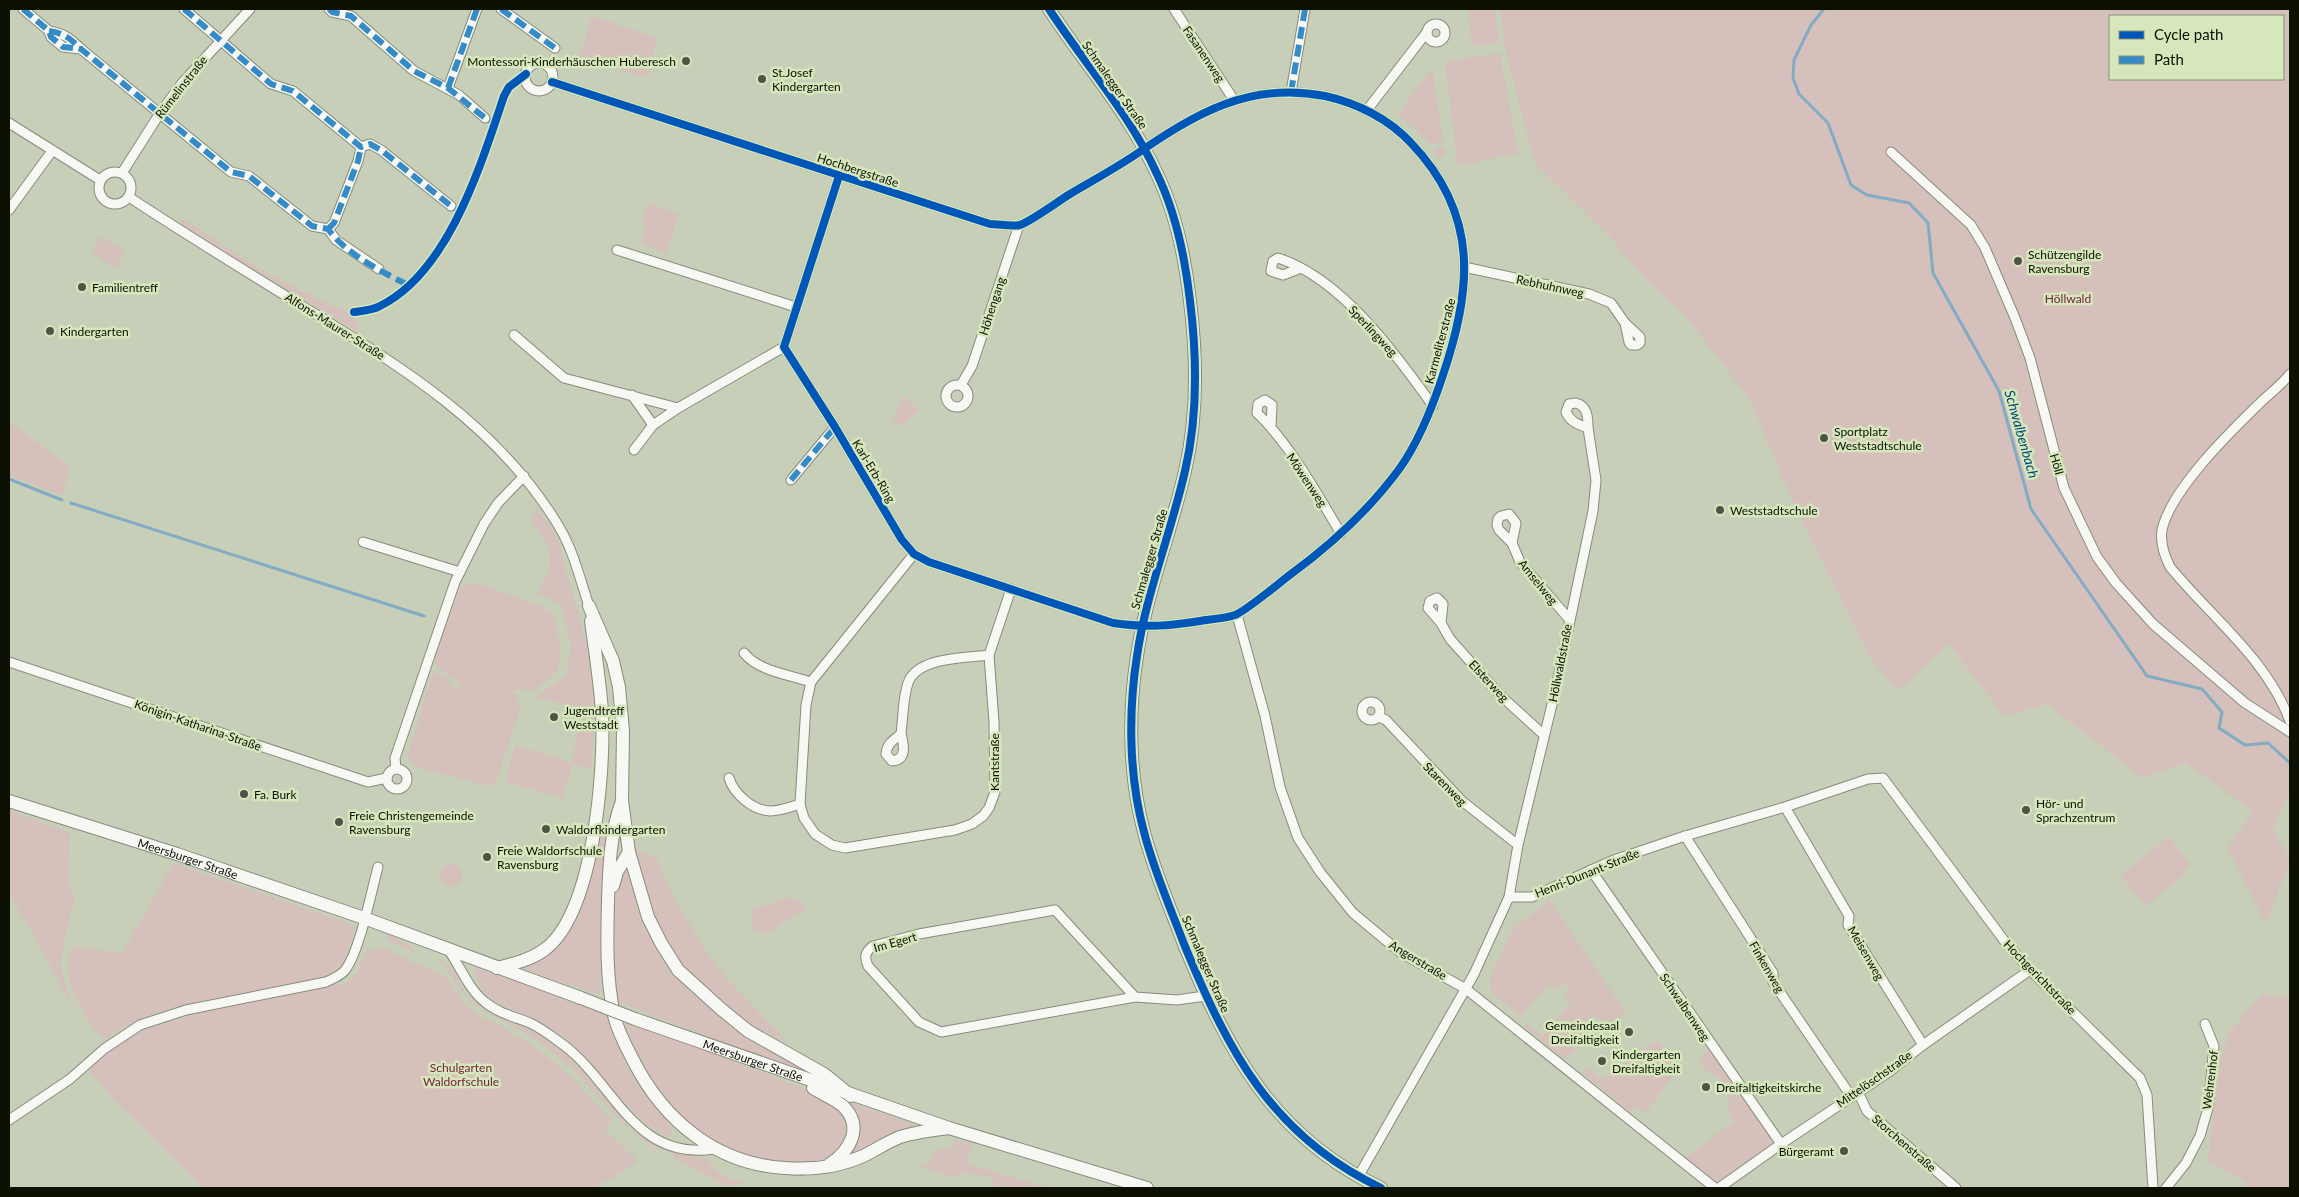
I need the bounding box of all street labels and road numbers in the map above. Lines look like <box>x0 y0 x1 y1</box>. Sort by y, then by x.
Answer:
street label: Fasanenweg <box>1180 23 1228 85</box>
street label: Schmalegger Straße <box>1079 38 1151 132</box>
street label: Rümelinstraße <box>152 53 210 121</box>
street label: Hochbergstraße <box>815 150 901 190</box>
street label: Rebhuhnweg <box>1515 272 1585 300</box>
street label: Höhengang <box>975 275 1009 337</box>
street label: Alfons-Maurer-Straße <box>282 289 388 363</box>
street label: Karmeliterstraße <box>1421 296 1459 386</box>
street label: Sperlingweg <box>1346 302 1400 360</box>
street label: Karl-Erb-Ring <box>849 437 899 505</box>
street label: Möwenweg <box>1283 450 1331 510</box>
street label: Höll <box>2047 452 2067 476</box>
street label: Schmalegger Straße <box>1127 507 1171 611</box>
street label: Amselweg <box>1515 556 1561 608</box>
street label: Höllwaldstraße <box>1545 623 1575 703</box>
street label: Elsterweg <box>1466 657 1512 705</box>
street label: Königin-Katharina-Straße <box>133 696 263 754</box>
street label: Kantstraße <box>987 733 1002 791</box>
street label: Starenweg <box>1420 759 1470 809</box>
street label: Meersburger Straße <box>136 835 240 882</box>
street label: Henri-Dunant-Straße <box>1532 845 1642 901</box>
street label: Schmalegger Straße <box>1179 913 1233 1015</box>
street label: Meisenweg <box>1844 923 1888 983</box>
street label: Im Egert <box>872 929 919 955</box>
street label: Angerstraße <box>1386 937 1450 983</box>
street label: Hochgerichtstraße <box>2001 937 2079 1017</box>
street label: Finkenweg <box>1746 939 1788 995</box>
street label: Schwalbenweg <box>1657 970 1713 1044</box>
street label: Meersburger Straße <box>701 1036 805 1084</box>
street label: Mittelöschstraße <box>1833 1047 1915 1111</box>
street label: Wehrenhof <box>2199 1049 2221 1110</box>
street label: Storchenstraße <box>1869 1111 1939 1175</box>

